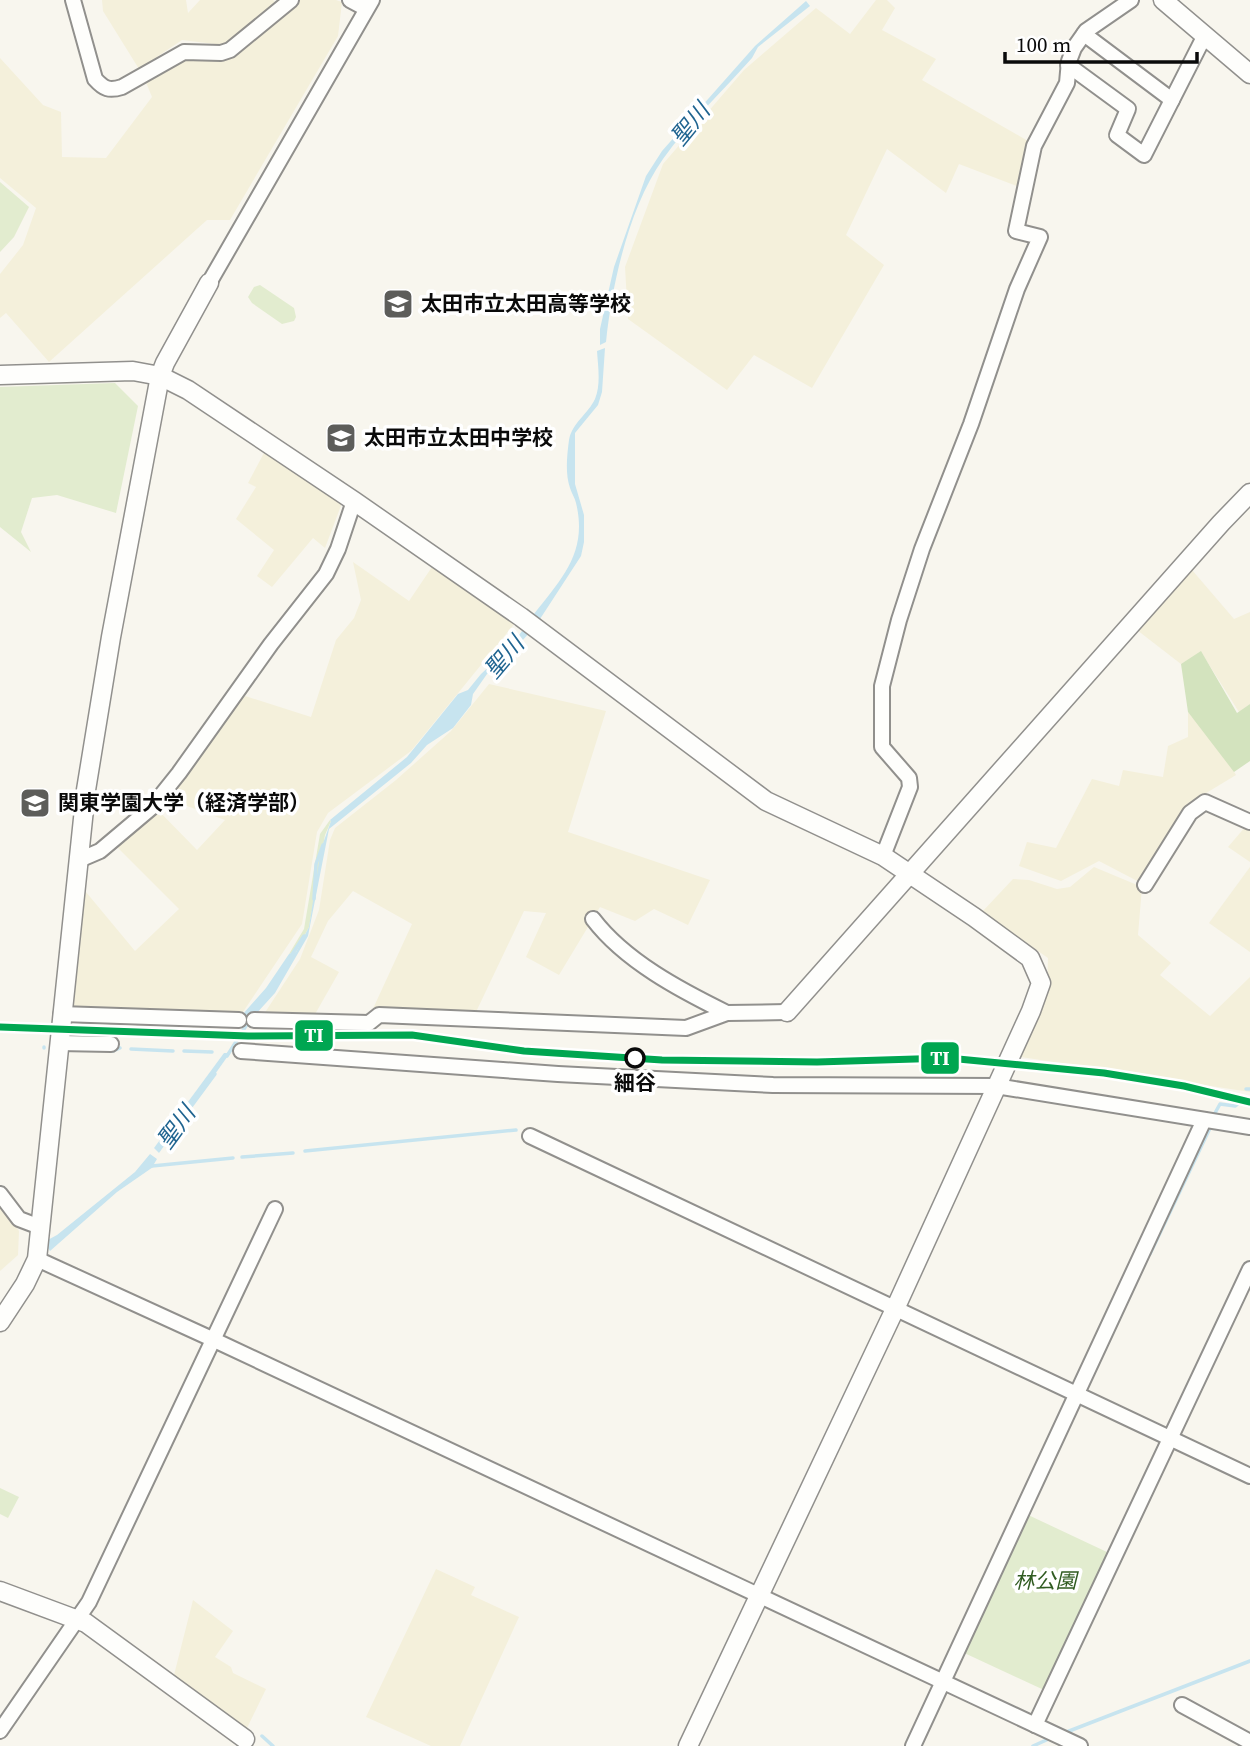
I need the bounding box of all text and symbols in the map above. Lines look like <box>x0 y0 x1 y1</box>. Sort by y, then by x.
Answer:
scale bar <box>1005 21 1198 65</box>
text: 100 m <box>1016 30 1071 59</box>
water label: 聖川 <box>663 94 719 152</box>
school or university icon: 太田市立太田高等学校 <box>381 287 415 321</box>
place label: 太田市立太田高等学校 <box>421 289 631 318</box>
school or university icon: 太田市立太田中学校 <box>324 421 358 455</box>
place label: 太田市立太田中学校 <box>364 423 553 452</box>
water label: 聖川 <box>477 627 533 685</box>
school or university icon: 関東学園大学（経済学部） <box>18 786 52 820</box>
place label: 関東学園大学（経済学部） <box>58 788 310 817</box>
line badge: TI <box>294 1019 334 1052</box>
text: TI <box>304 1022 324 1048</box>
line badge: TI <box>920 1041 960 1075</box>
text: TI <box>930 1045 950 1071</box>
marker: 細谷 <box>625 1048 645 1068</box>
place label: 細谷 <box>614 1068 656 1097</box>
water label: 聖川 <box>150 1097 204 1155</box>
park label: 林公園 <box>1014 1566 1079 1595</box>

